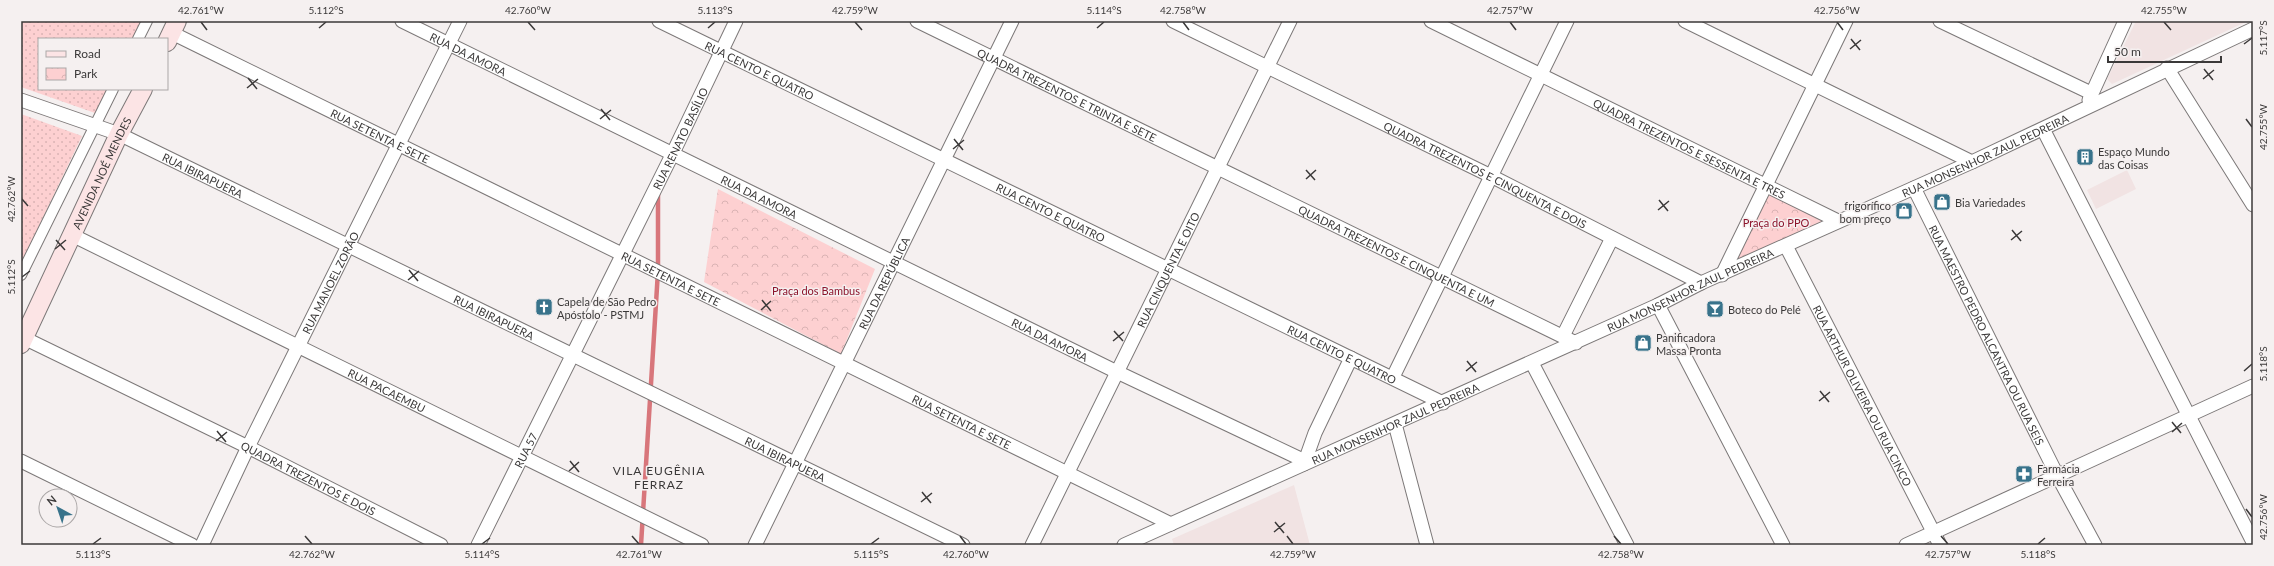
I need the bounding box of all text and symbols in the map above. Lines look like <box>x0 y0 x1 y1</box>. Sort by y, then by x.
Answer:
text: 42.761°W <box>178 4 225 16</box>
text: 5.112°S <box>308 4 344 16</box>
text: 42.760°W <box>505 4 552 16</box>
text: 5.113°S <box>697 4 733 16</box>
text: 42.759°W <box>832 4 879 16</box>
text: 5.114°S <box>1086 4 1122 16</box>
text: 42.758°W <box>1160 4 1207 16</box>
text: 42.757°W <box>1487 4 1534 16</box>
text: 42.756°W <box>1814 4 1861 16</box>
text: 42.755°W <box>2141 4 2188 16</box>
text: 5.117°S <box>2257 20 2269 56</box>
street label: RUA DA AMORA <box>428 29 509 78</box>
legend <box>38 38 168 90</box>
street label: RUA CENTO E QUATRO <box>703 38 816 102</box>
scale bar <box>2108 38 2221 64</box>
text: 50 m <box>2114 44 2141 59</box>
street label: QUADRA TREZENTOS E TRINTA E SETE <box>975 45 1159 144</box>
text: Road <box>74 46 101 61</box>
text: Park <box>74 66 98 81</box>
street label: RUA RENATO BASÍLIO <box>649 85 710 192</box>
street label: QUADRA TREZENTOS E SESSENTA E TRES <box>1591 95 1788 201</box>
text: 42.755°W <box>2257 103 2269 150</box>
street label: RUA SETENTA E SETE <box>329 106 432 165</box>
street label: RUA MONSENHOR ZAUL PEDREIRA <box>1899 111 2071 199</box>
street label: AVENIDA NOÉ MENDES <box>69 115 133 231</box>
street label: QUADRA TREZENTOS E CINQUENTA E DOIS <box>1382 118 1589 230</box>
place label: Espaço Mundo das Coisas <box>2098 145 2170 171</box>
building icon: Espaço Mundo das Coisas <box>2075 147 2095 167</box>
street label: RUA IBIRAPUERA <box>161 150 246 200</box>
street label: RUA DA AMORA <box>719 172 800 221</box>
text: 42.762°W <box>5 175 17 222</box>
street label: RUA CENTO E QUATRO <box>994 180 1108 244</box>
shop icon: Bia Variedades <box>1932 192 1952 212</box>
place label: Bia Variedades <box>1955 196 2026 209</box>
place label: frigorífico bom preço <box>1840 199 1891 225</box>
shop icon: frigorífico bom preço <box>1894 201 1914 221</box>
street label: QUADRA TREZENTOS E CINQUENTA E UM <box>1297 202 1497 309</box>
street label: RUA CINQUENTA E OITO <box>1134 210 1202 329</box>
park label: Praça do PPO <box>1743 216 1810 229</box>
street label: RUA MAESTRO PEDRO ALCANTRA OU RUA SEIS <box>1927 223 2047 447</box>
street label: RUA MANOEL ZORÃO <box>299 229 361 336</box>
street label: RUA DA REPÚBLICA <box>855 234 912 331</box>
street label: RUA MONSENHOR ZAUL PEDREIRA <box>1605 245 1776 334</box>
street label: RUA SETENTA E SETE <box>620 249 722 308</box>
text: 5.112°S <box>5 259 17 295</box>
park label: Praça dos Bambus <box>772 284 860 297</box>
street label: RUA IBIRAPUERA <box>452 292 537 342</box>
place label: Capela de São Pedro Apóstolo - PSTMJ <box>557 295 656 321</box>
church icon: Capela de São Pedro Apóstolo - PSTMJ <box>534 297 554 317</box>
bar icon: Boteco do Pelé <box>1705 299 1725 319</box>
place label: Boteco do Pelé <box>1728 303 1801 316</box>
street label: RUA ARTHUR OLIVEIRA OU RUA CINCO <box>1811 303 1915 488</box>
street label: RUA DA AMORA <box>1010 315 1091 364</box>
street label: RUA CENTO E QUATRO <box>1286 322 1399 386</box>
place label: Panificadora Massa Pronta <box>1656 331 1721 357</box>
shop icon: Panificadora Massa Pronta <box>1633 333 1653 353</box>
text: 5.118°S <box>2257 346 2269 382</box>
street label: RUA PACAEMBU <box>346 365 428 414</box>
street label: RUA MONSENHOR ZAUL PEDREIRA <box>1309 380 1481 466</box>
street label: RUA SETENTA E SETE <box>910 391 1013 451</box>
street label: RUA 57 <box>511 430 539 470</box>
street label: RUA IBIRAPUERA <box>743 433 828 484</box>
street label: QUADRA TREZENTOS E DOIS <box>239 438 378 517</box>
place label: Farmácia Ferreira <box>2037 462 2080 488</box>
district label: VILA EUGÊNIA FERRAZ <box>613 463 705 492</box>
pharmacy icon: Farmácia Ferreira <box>2014 464 2034 484</box>
north arrow <box>38 488 78 528</box>
text: N <box>44 492 59 508</box>
text: 42.756°W <box>2257 493 2269 540</box>
text: 5.113°S <box>75 548 111 560</box>
text: 42.762°W <box>289 548 336 560</box>
text: 5.114°S <box>464 548 500 560</box>
text: 42.761°W <box>616 548 663 560</box>
text: 5.115°S <box>853 548 889 560</box>
text: 42.760°W <box>943 548 990 560</box>
text: 42.759°W <box>1270 548 1317 560</box>
text: 42.758°W <box>1598 548 1645 560</box>
text: 42.757°W <box>1925 548 1972 560</box>
text: 5.118°S <box>2020 548 2056 560</box>

